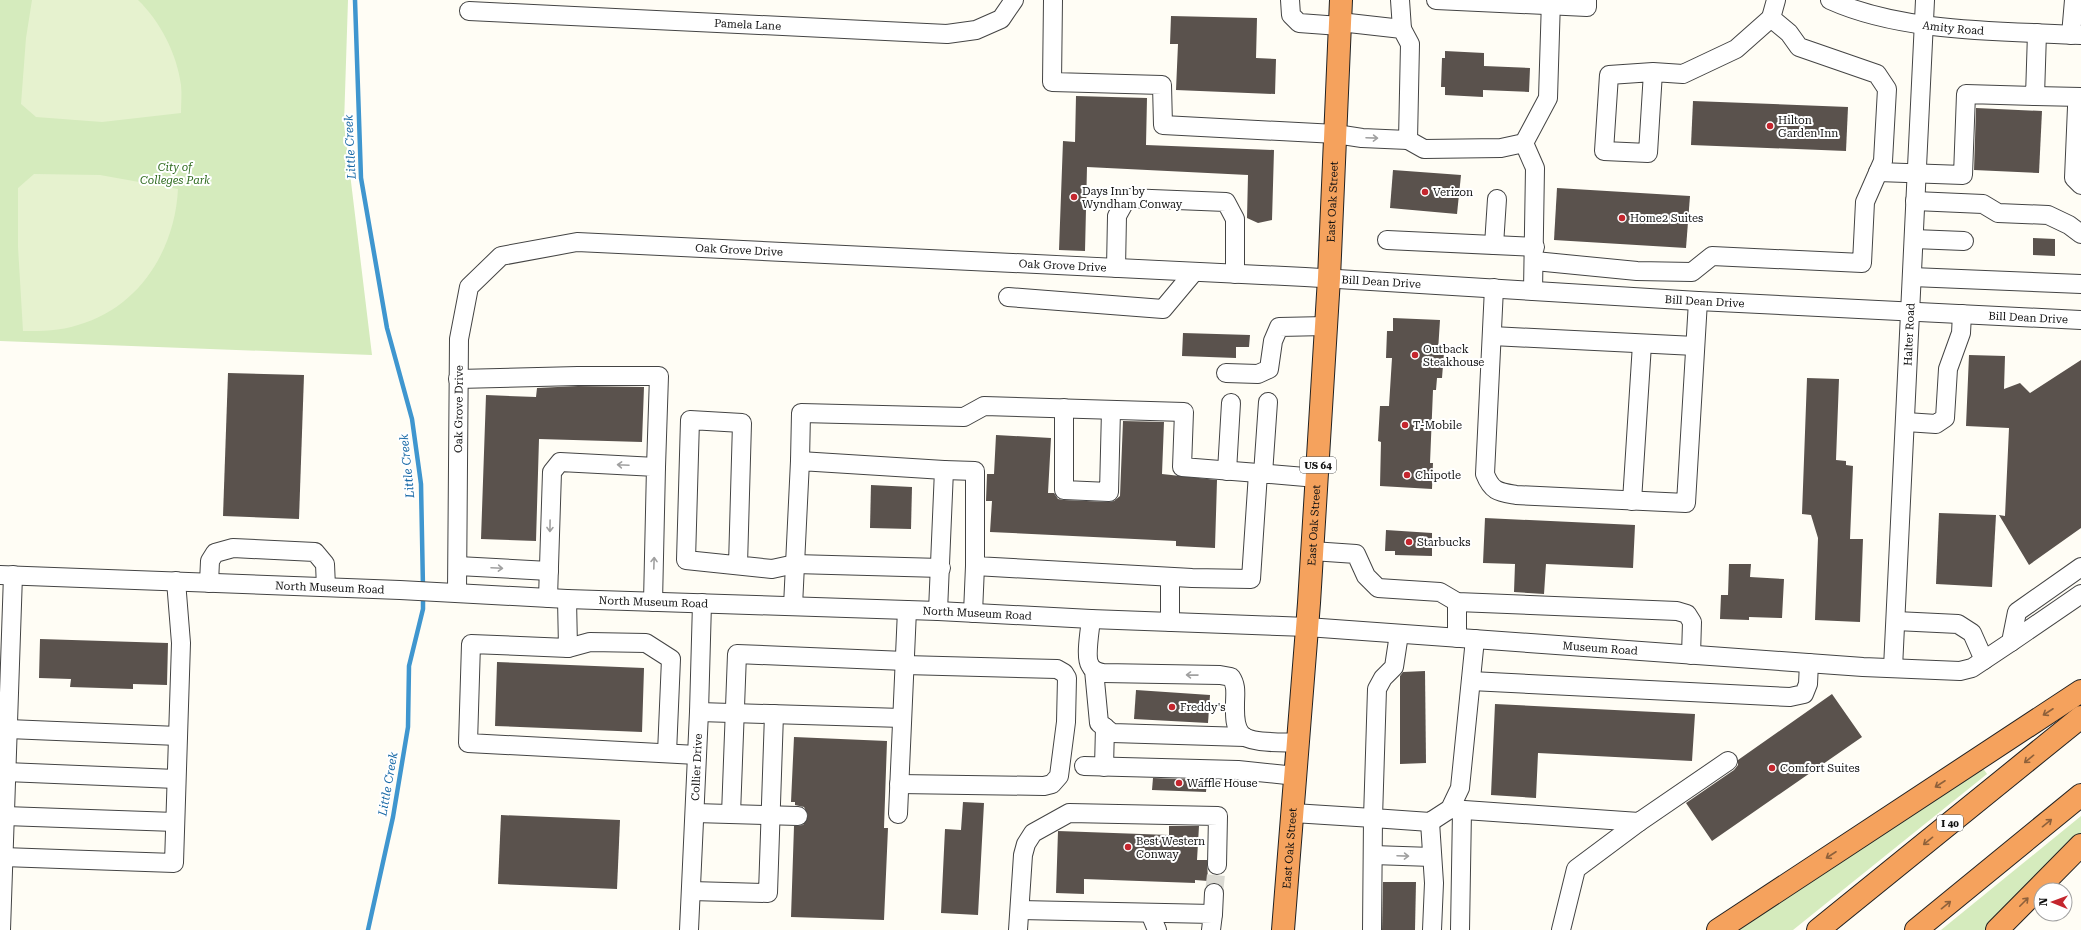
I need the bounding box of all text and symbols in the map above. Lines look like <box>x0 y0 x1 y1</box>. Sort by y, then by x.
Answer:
street label: Pamela Lane <box>714 17 781 33</box>
street label: Amity Road <box>1922 19 1984 38</box>
water label: Little Creek <box>341 114 359 181</box>
place label: Hilton Garden Inn <box>1778 114 1838 140</box>
marker: Hilton Garden Inn <box>1765 121 1775 131</box>
one-way arrow <box>1365 134 1378 142</box>
park label: City of Colleges Park <box>140 161 210 187</box>
street label: East Oak Street <box>1325 161 1341 243</box>
place label: Days Inn by Wyndham Conway <box>1082 185 1183 211</box>
place label: Verizon <box>1433 186 1473 199</box>
marker: Verizon <box>1420 187 1430 197</box>
marker: Days Inn by Wyndham Conway <box>1069 192 1079 202</box>
place label: Home2 Suites <box>1630 212 1703 225</box>
marker: Home2 Suites <box>1617 213 1627 223</box>
street label: Oak Grove Drive <box>695 242 783 259</box>
street label: Oak Grove Drive <box>1018 257 1107 274</box>
street label: Bill Dean Drive <box>1341 273 1421 291</box>
street label: Bill Dean Drive <box>1664 293 1745 310</box>
street label: Halter Road <box>1901 303 1917 366</box>
street label: Bill Dean Drive <box>1988 309 2068 326</box>
place label: Outback Steakhouse <box>1423 343 1484 369</box>
marker: Outback Steakhouse <box>1410 350 1420 360</box>
street label: Oak Grove Drive <box>452 365 466 453</box>
place label: T-Mobile <box>1413 419 1462 432</box>
marker: T-Mobile <box>1400 420 1410 430</box>
water label: Little Creek <box>397 433 417 500</box>
road number: US 64 <box>1300 457 1336 473</box>
one-way arrow <box>617 462 630 469</box>
place label: Chipotle <box>1415 469 1461 482</box>
marker: Chipotle <box>1402 470 1412 480</box>
street label: East Oak Street <box>1305 484 1323 566</box>
one-way arrow <box>546 519 554 532</box>
place label: Starbucks <box>1417 536 1471 549</box>
marker: Starbucks <box>1404 537 1414 547</box>
one-way arrow <box>650 557 657 570</box>
one-way arrow <box>490 565 503 572</box>
street label: North Museum Road <box>275 579 385 596</box>
street label: North Museum Road <box>598 594 708 611</box>
street label: North Museum Road <box>922 605 1032 623</box>
street label: Museum Road <box>1562 639 1638 658</box>
one-way arrow <box>1186 671 1199 678</box>
place label: Freddy's <box>1180 701 1225 714</box>
marker: Freddy's <box>1167 702 1177 712</box>
one-way arrow <box>2043 708 2054 716</box>
street label: Collier Drive <box>689 733 705 801</box>
water label: Little Creek <box>375 750 401 818</box>
one-way arrow <box>2024 755 2034 764</box>
place label: Comfort Suites <box>1780 762 1860 775</box>
marker: Comfort Suites <box>1767 763 1777 773</box>
place label: Waffle House <box>1187 777 1257 790</box>
marker: Waffle House <box>1174 778 1184 788</box>
one-way arrow <box>1935 780 1946 788</box>
street label: East Oak Street <box>1280 807 1300 889</box>
road number: I 40 <box>1937 815 1963 831</box>
one-way arrow <box>2042 818 2052 827</box>
place label: Best Western Conway <box>1136 835 1205 861</box>
one-way arrow <box>1923 836 1933 845</box>
marker: Best Western Conway <box>1123 842 1133 852</box>
one-way arrow <box>1826 851 1837 859</box>
one-way arrow <box>1396 852 1409 860</box>
north arrow <box>2033 882 2073 922</box>
one-way arrow <box>2019 897 2029 907</box>
text: N <box>2037 897 2050 906</box>
one-way arrow <box>1941 901 1952 910</box>

